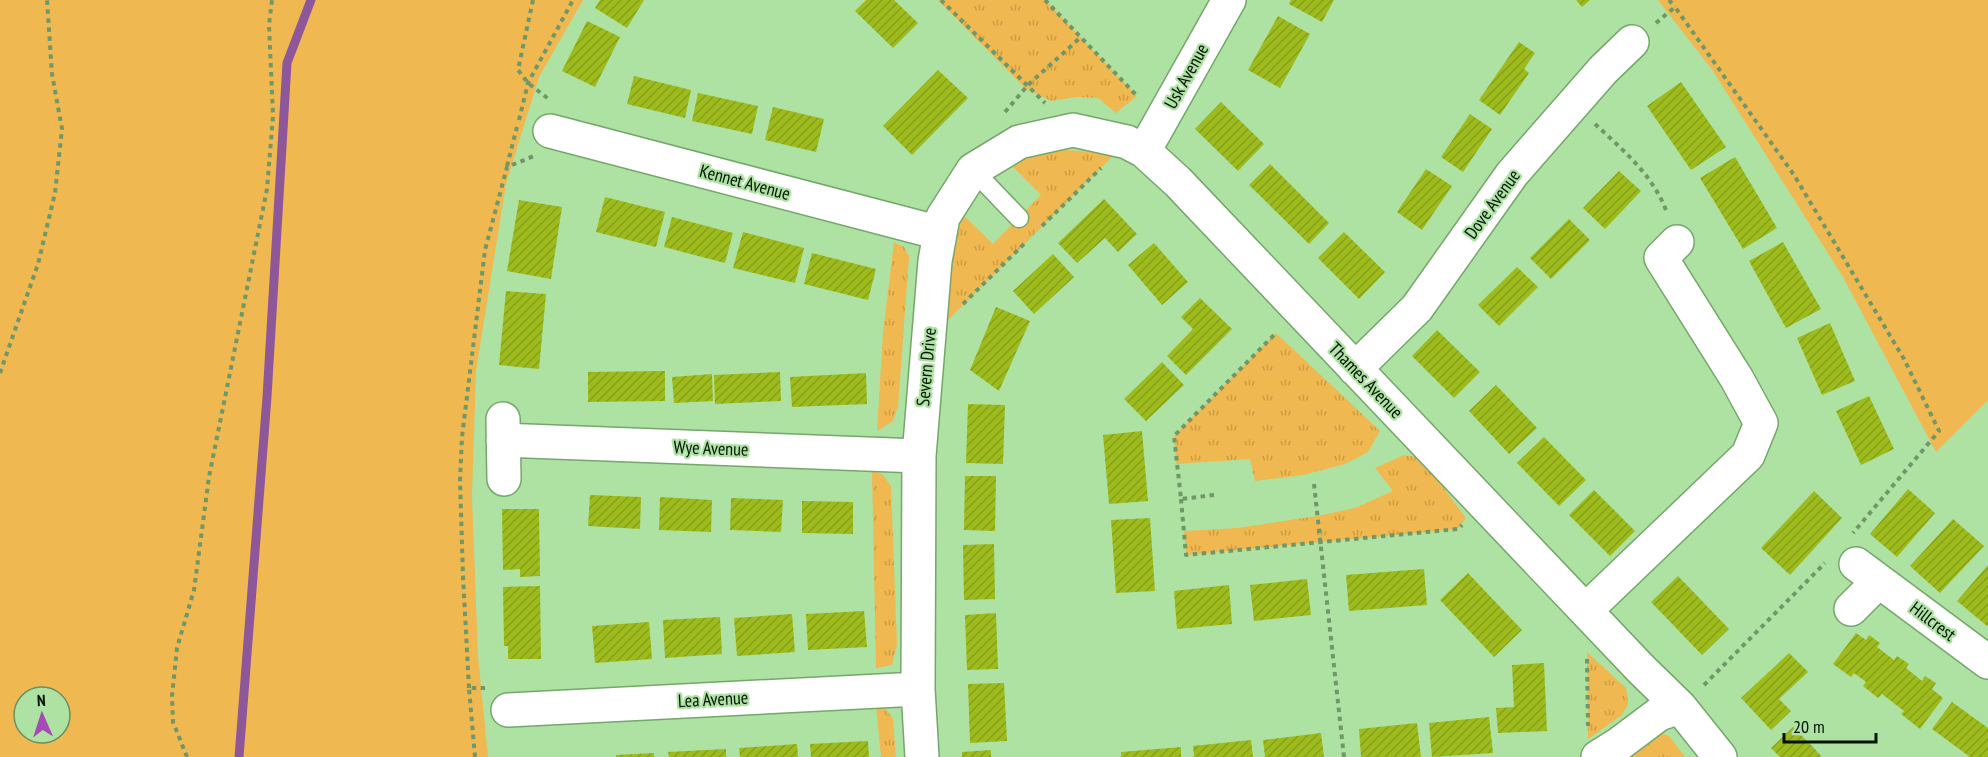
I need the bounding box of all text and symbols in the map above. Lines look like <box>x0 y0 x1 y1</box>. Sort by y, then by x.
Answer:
street label: Usk Avenue <box>1159 39 1213 113</box>
street label: Kennet Avenue <box>697 159 793 205</box>
street label: Dove Avenue <box>1459 165 1525 243</box>
street label: Severn Drive <box>911 327 941 407</box>
street label: Thames Avenue <box>1324 337 1408 423</box>
street label: Wye Avenue <box>673 435 749 461</box>
street label: Hillcrest <box>1905 596 1961 646</box>
north arrow <box>12 685 72 745</box>
street label: Lea Avenue <box>677 686 749 712</box>
text: N <box>36 690 46 710</box>
scale bar <box>1784 706 1876 744</box>
text: 20 m <box>1793 715 1825 738</box>

